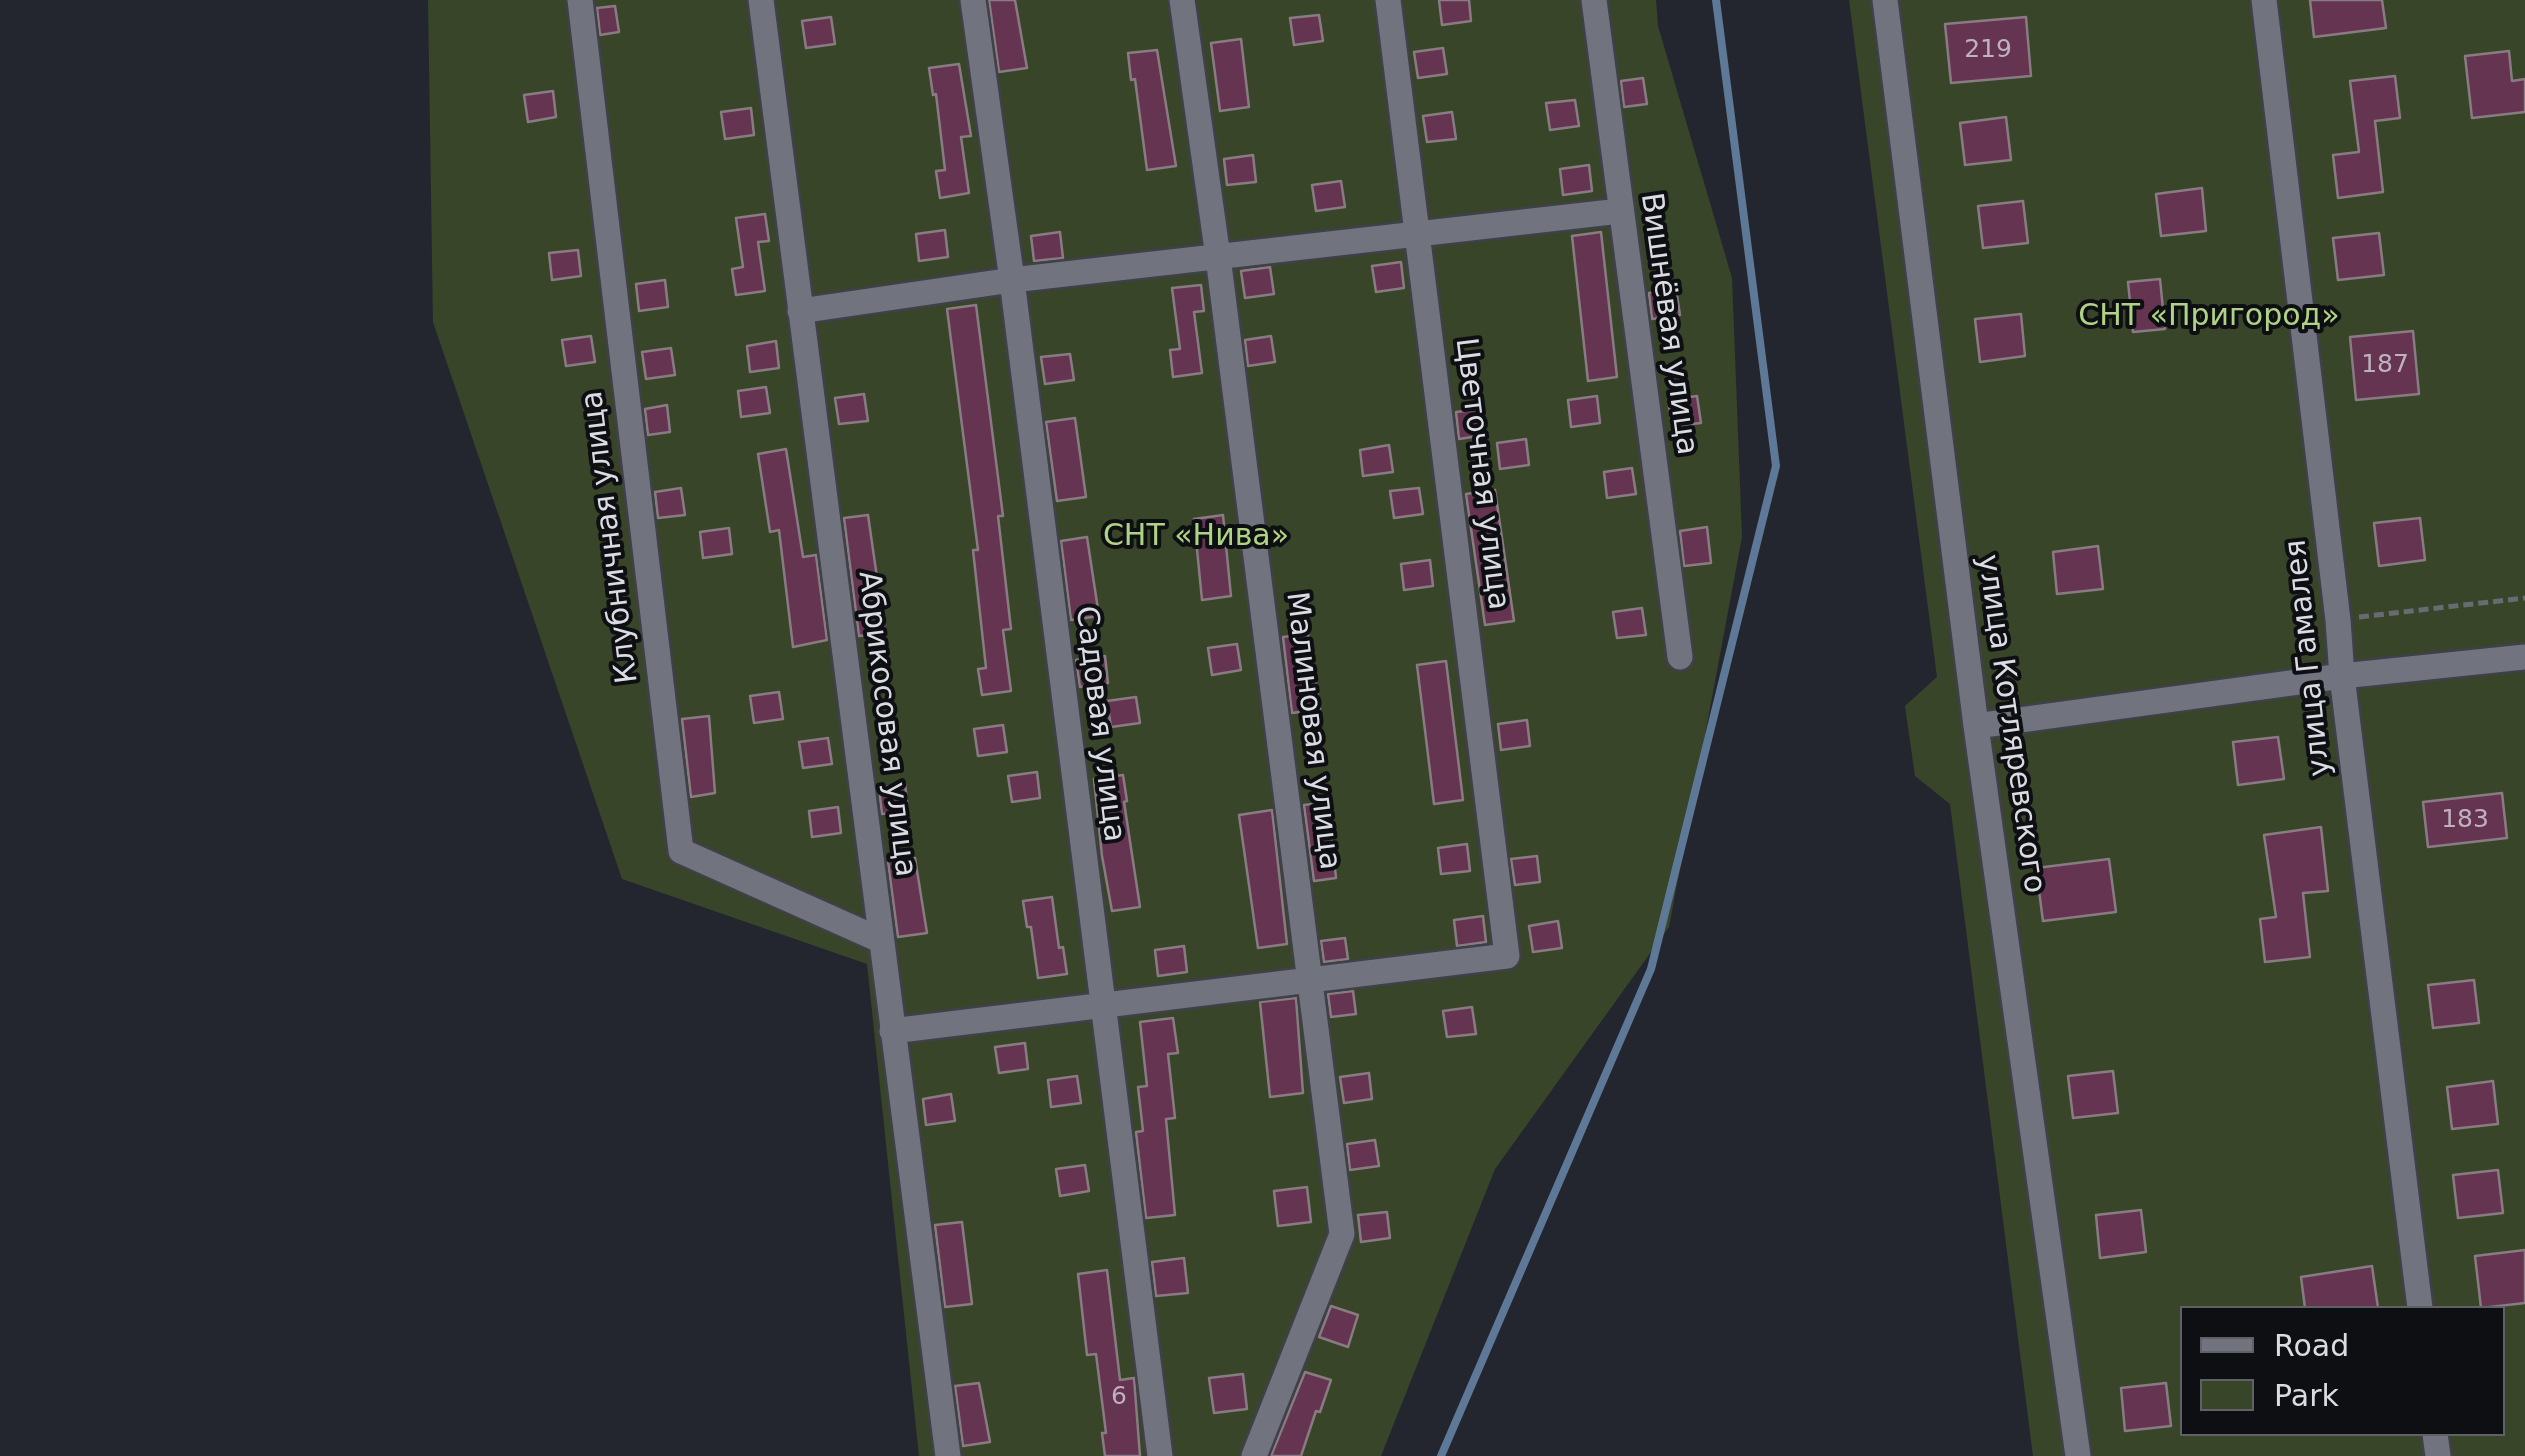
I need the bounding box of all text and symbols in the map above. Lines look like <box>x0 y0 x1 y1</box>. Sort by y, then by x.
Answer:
house number: 219 <box>1964 35 2012 65</box>
street label: Вишнёвая улица <box>1632 191 1704 457</box>
park label: СНТ «Пригород» <box>2078 299 2340 335</box>
street label: Цветочная улица <box>1446 336 1516 612</box>
house number: 187 <box>2361 350 2409 380</box>
street label: Клубничная улица <box>575 389 647 685</box>
park label: СНТ «Нива» <box>1103 519 1289 555</box>
street label: улица Гамалея <box>2279 538 2339 778</box>
street label: улица Котляревского <box>1968 552 2052 896</box>
street label: Абрикосовая улица <box>849 569 923 879</box>
street label: Малиновая улица <box>1277 590 1347 872</box>
street label: Садовая улица <box>1067 604 1131 844</box>
house number: 183 <box>2441 805 2489 835</box>
legend <box>2180 1306 2505 1436</box>
text: Road <box>2274 1328 2349 1363</box>
text: Park <box>2274 1378 2339 1413</box>
house number: 6 <box>1111 1382 1127 1412</box>

